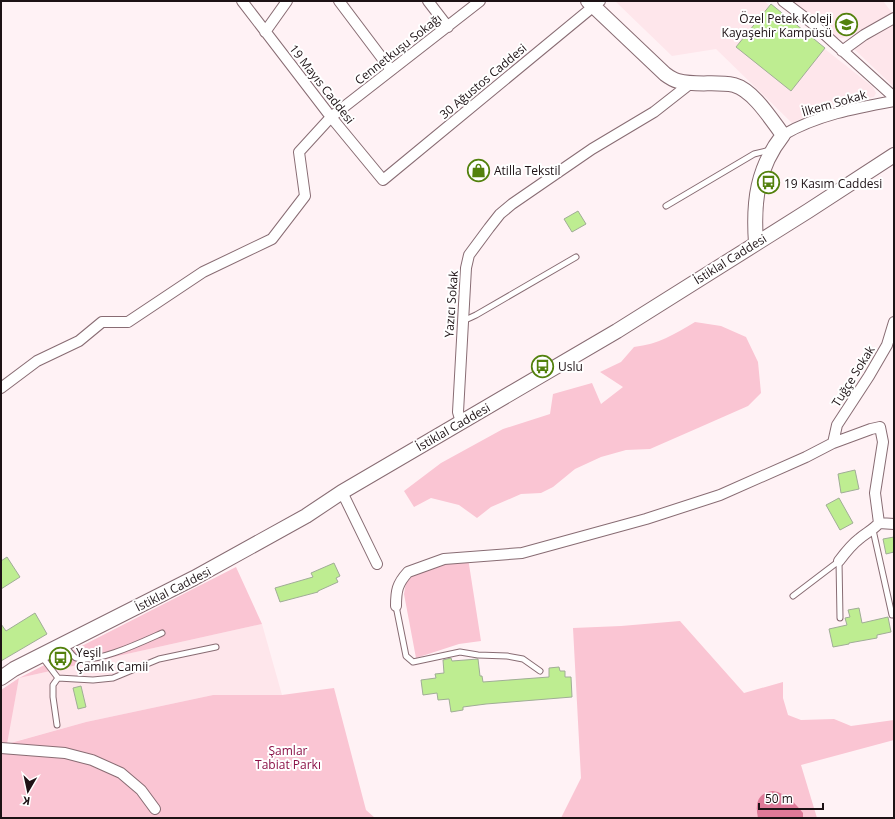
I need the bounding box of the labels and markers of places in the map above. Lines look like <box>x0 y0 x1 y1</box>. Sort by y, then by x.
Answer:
place label: Özel Petek Koleji Kayaşehir Kampüsü <box>722 10 832 41</box>
school or university icon: Özel Petek Koleji Kayaşehir Kampüsü <box>834 12 860 38</box>
shop icon: Atilla Tekstil <box>465 157 491 183</box>
place label: Atilla Tekstil <box>494 162 560 179</box>
bus stop icon: 19 Kasım Caddesi <box>756 170 782 196</box>
place label: 19 Kasım Caddesi <box>784 175 882 192</box>
bus stop icon: Uslu <box>530 353 556 379</box>
place label: Uslu <box>558 358 583 375</box>
place label: Yeşil Çamlık Camii <box>76 644 148 675</box>
bus stop icon: Yeşil Çamlık Camii <box>48 646 74 672</box>

